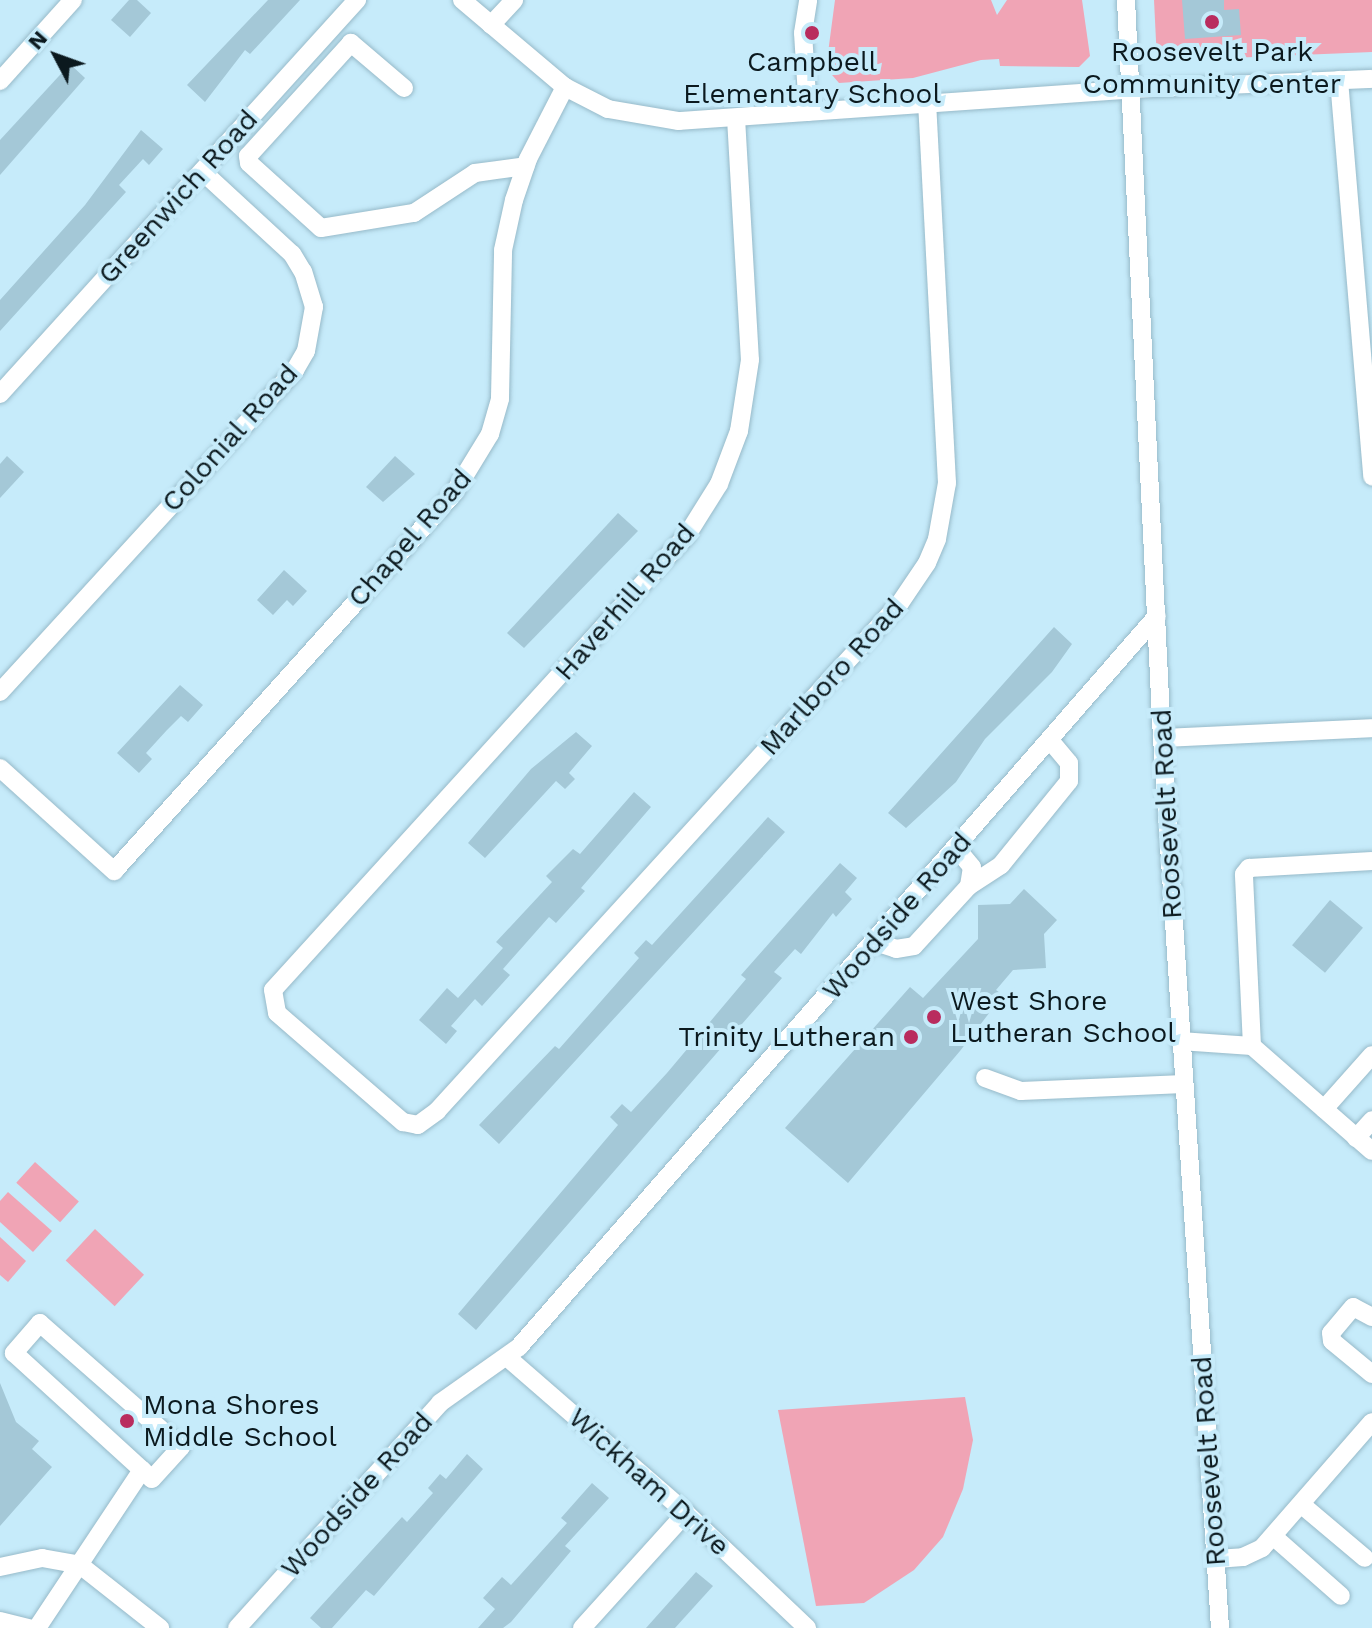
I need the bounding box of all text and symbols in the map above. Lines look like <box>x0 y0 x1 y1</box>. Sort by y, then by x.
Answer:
marker: Roosevelt Park Community Center <box>1203 13 1221 31</box>
north arrow <box>16 16 96 96</box>
marker: Campbell Elementary School <box>803 24 821 42</box>
text: N <box>23 26 52 54</box>
place label: Roosevelt Park Community Center <box>1083 35 1341 101</box>
place label: Campbell Elementary School <box>683 45 941 111</box>
street label: Greenwich Road <box>91 103 265 291</box>
street label: Colonial Road <box>154 357 306 519</box>
street label: Chapel Road <box>341 462 479 614</box>
street label: Haverhill Road <box>547 516 703 688</box>
street label: Marlboro Road <box>753 592 911 762</box>
street label: Roosevelt Road <box>1145 708 1189 920</box>
street label: Woodside Road <box>815 825 979 1007</box>
place label: West Shore Lutheran School <box>950 984 1176 1050</box>
marker: West Shore Lutheran School <box>925 1008 943 1026</box>
place label: Trinity Lutheran <box>677 1020 895 1054</box>
marker: Trinity Lutheran <box>902 1028 920 1046</box>
street label: Roosevelt Road <box>1185 1355 1233 1567</box>
place label: Mona Shores Middle School <box>143 1388 337 1454</box>
street label: Wickham Drive <box>562 1401 736 1563</box>
street label: Woodside Road <box>274 1405 440 1585</box>
marker: Mona Shores Middle School <box>118 1412 136 1430</box>

